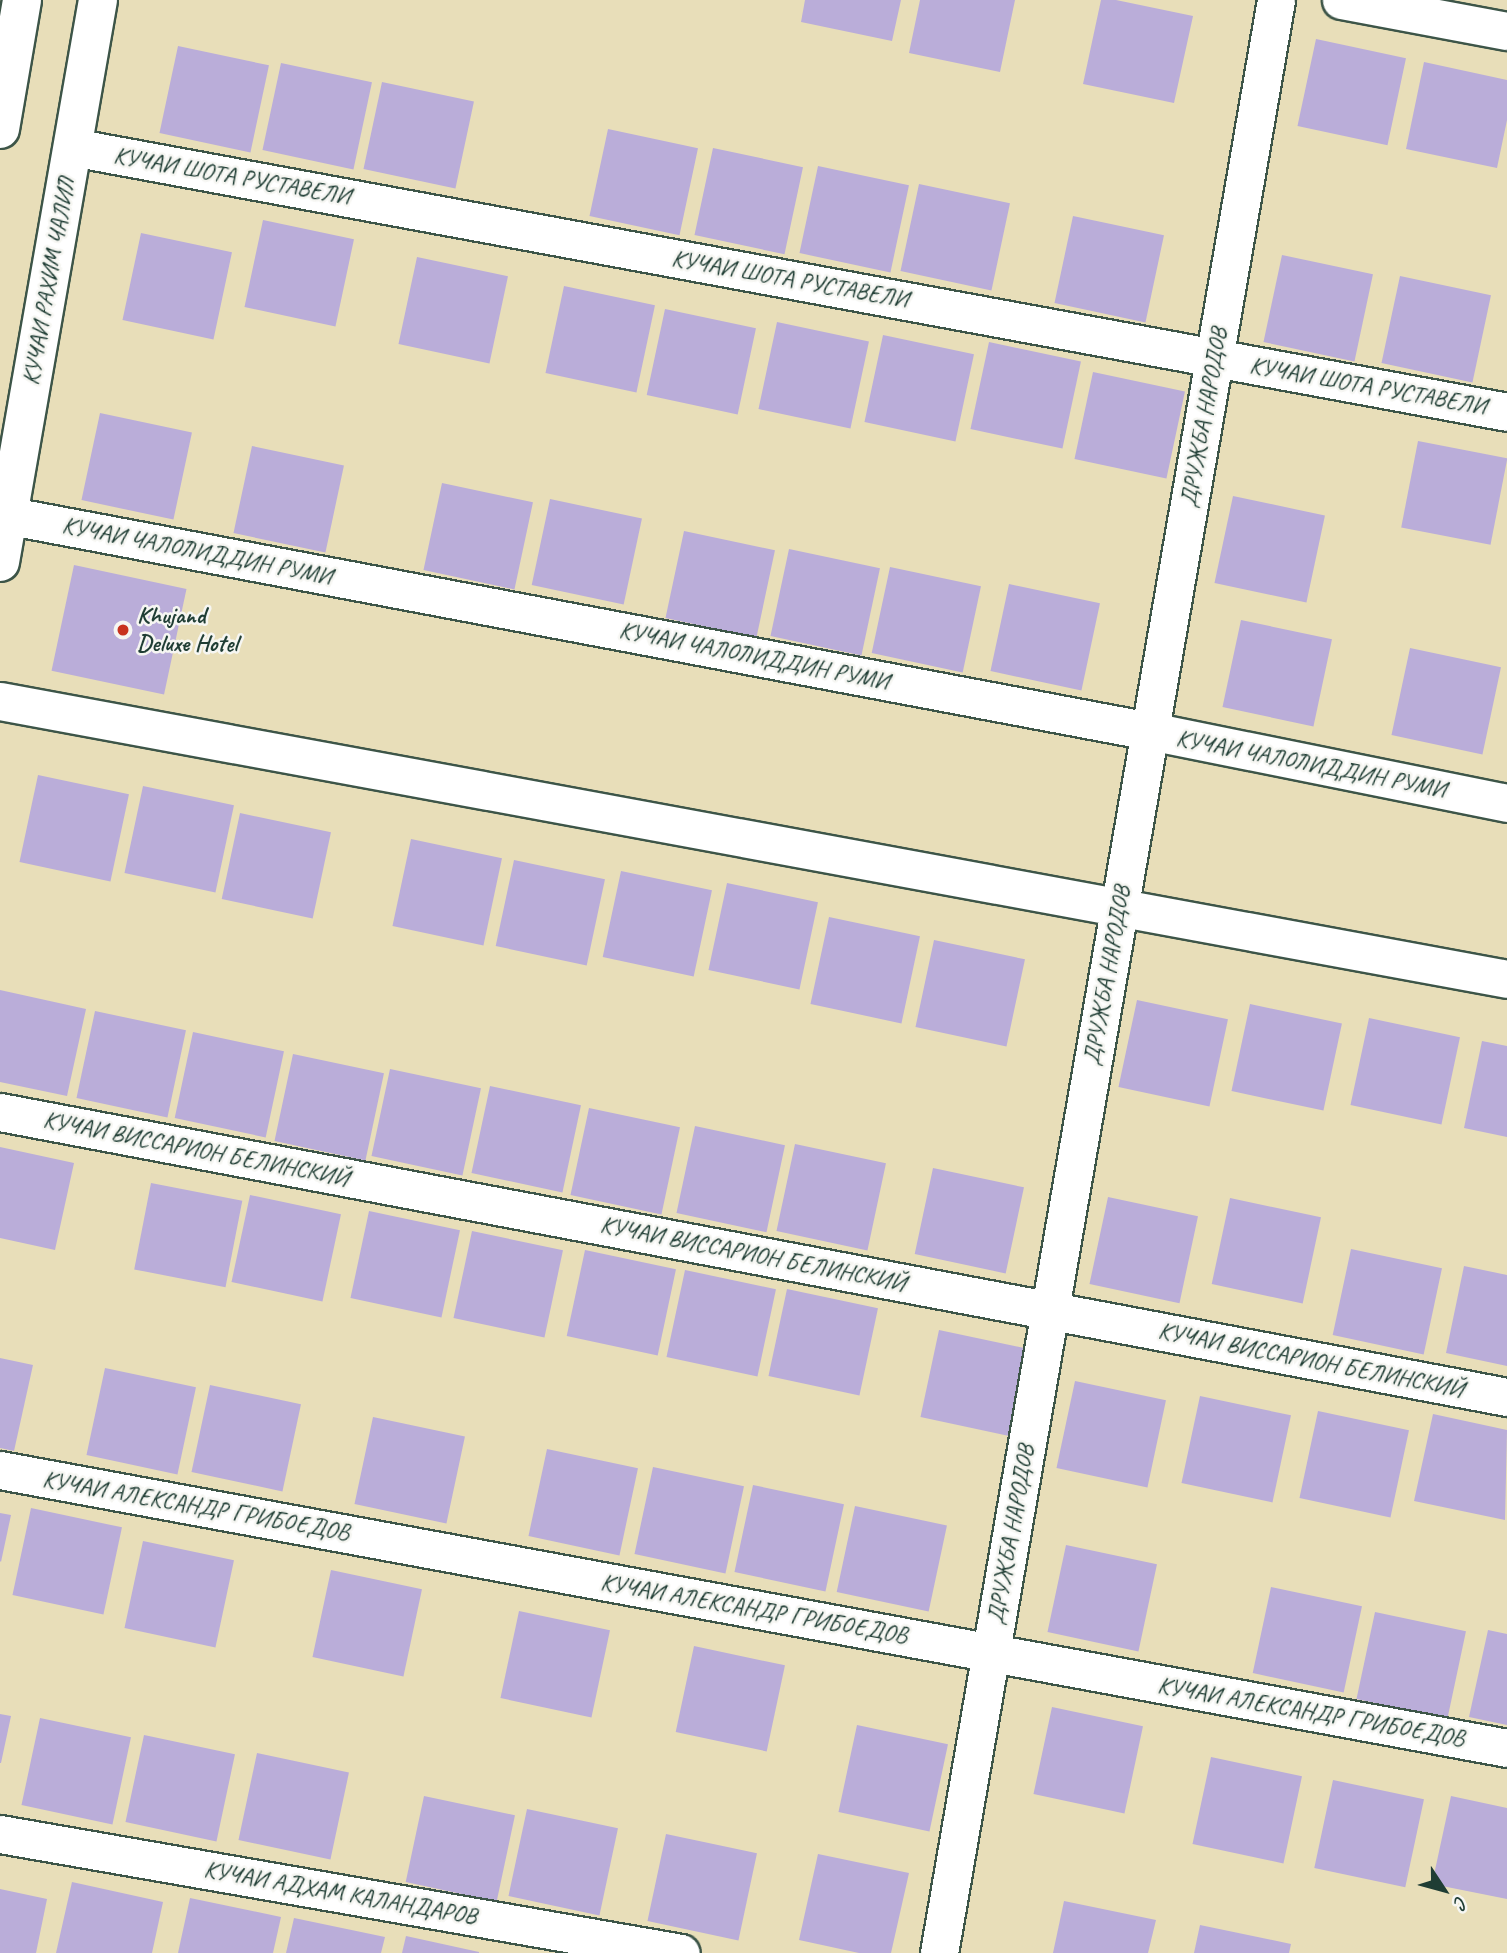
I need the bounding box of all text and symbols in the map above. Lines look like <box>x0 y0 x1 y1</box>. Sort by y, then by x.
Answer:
street label: КУЧАИ ШОТА РУСТАВЕЛИ <box>111 141 353 211</box>
street label: КУЧАИ РАХИМ ЧАЛИЛ <box>17 175 81 387</box>
street label: КУЧАИ ШОТА РУСТАВЕЛИ <box>669 244 911 314</box>
street label: ДРУЖБА НАРОДОВ <box>1174 325 1234 511</box>
street label: КУЧАИ ШОТА РУСТАВЕЛИ <box>1247 351 1489 421</box>
street label: КУЧАИ ЧАЛОЛИДДИН РУМИ <box>61 511 333 591</box>
place label: Khujand Deluxe Hotel <box>137 602 237 658</box>
street label: КУЧАИ ЧАЛОЛИДДИН РУМИ <box>618 616 890 696</box>
marker: Khujand Deluxe Hotel <box>115 622 131 638</box>
street label: КУЧАИ ЧАЛОЛИДДИН РУМИ <box>1175 724 1447 804</box>
street label: ДРУЖБА НАРОДОВ <box>1077 883 1137 1069</box>
street label: КУЧАИ ВИССАРИОН БЕЛИНСКИЙ <box>42 1105 350 1193</box>
street label: КУЧАИ ВИССАРИОН БЕЛИНСКИЙ <box>599 1210 907 1298</box>
street label: КУЧАИ ВИССАРИОН БЕЛИНСКИЙ <box>1157 1316 1465 1404</box>
street label: ДРУЖБА НАРОДОВ <box>981 1442 1041 1628</box>
street label: КУЧАИ АЛЕКСАНДР ГРИБОЕДОВ <box>42 1465 350 1547</box>
street label: КУЧАИ АЛЕКСАНДР ГРИБОЕДОВ <box>600 1568 908 1650</box>
street label: КУЧАИ АЛЕКСАНДР ГРИБОЕДОВ <box>1157 1671 1465 1753</box>
street label: КУЧАИ АДХАМ КАЛАНДАРОВ <box>203 1855 477 1931</box>
north arrow <box>1409 1855 1479 1925</box>
text: С <box>1449 1892 1473 1913</box>

